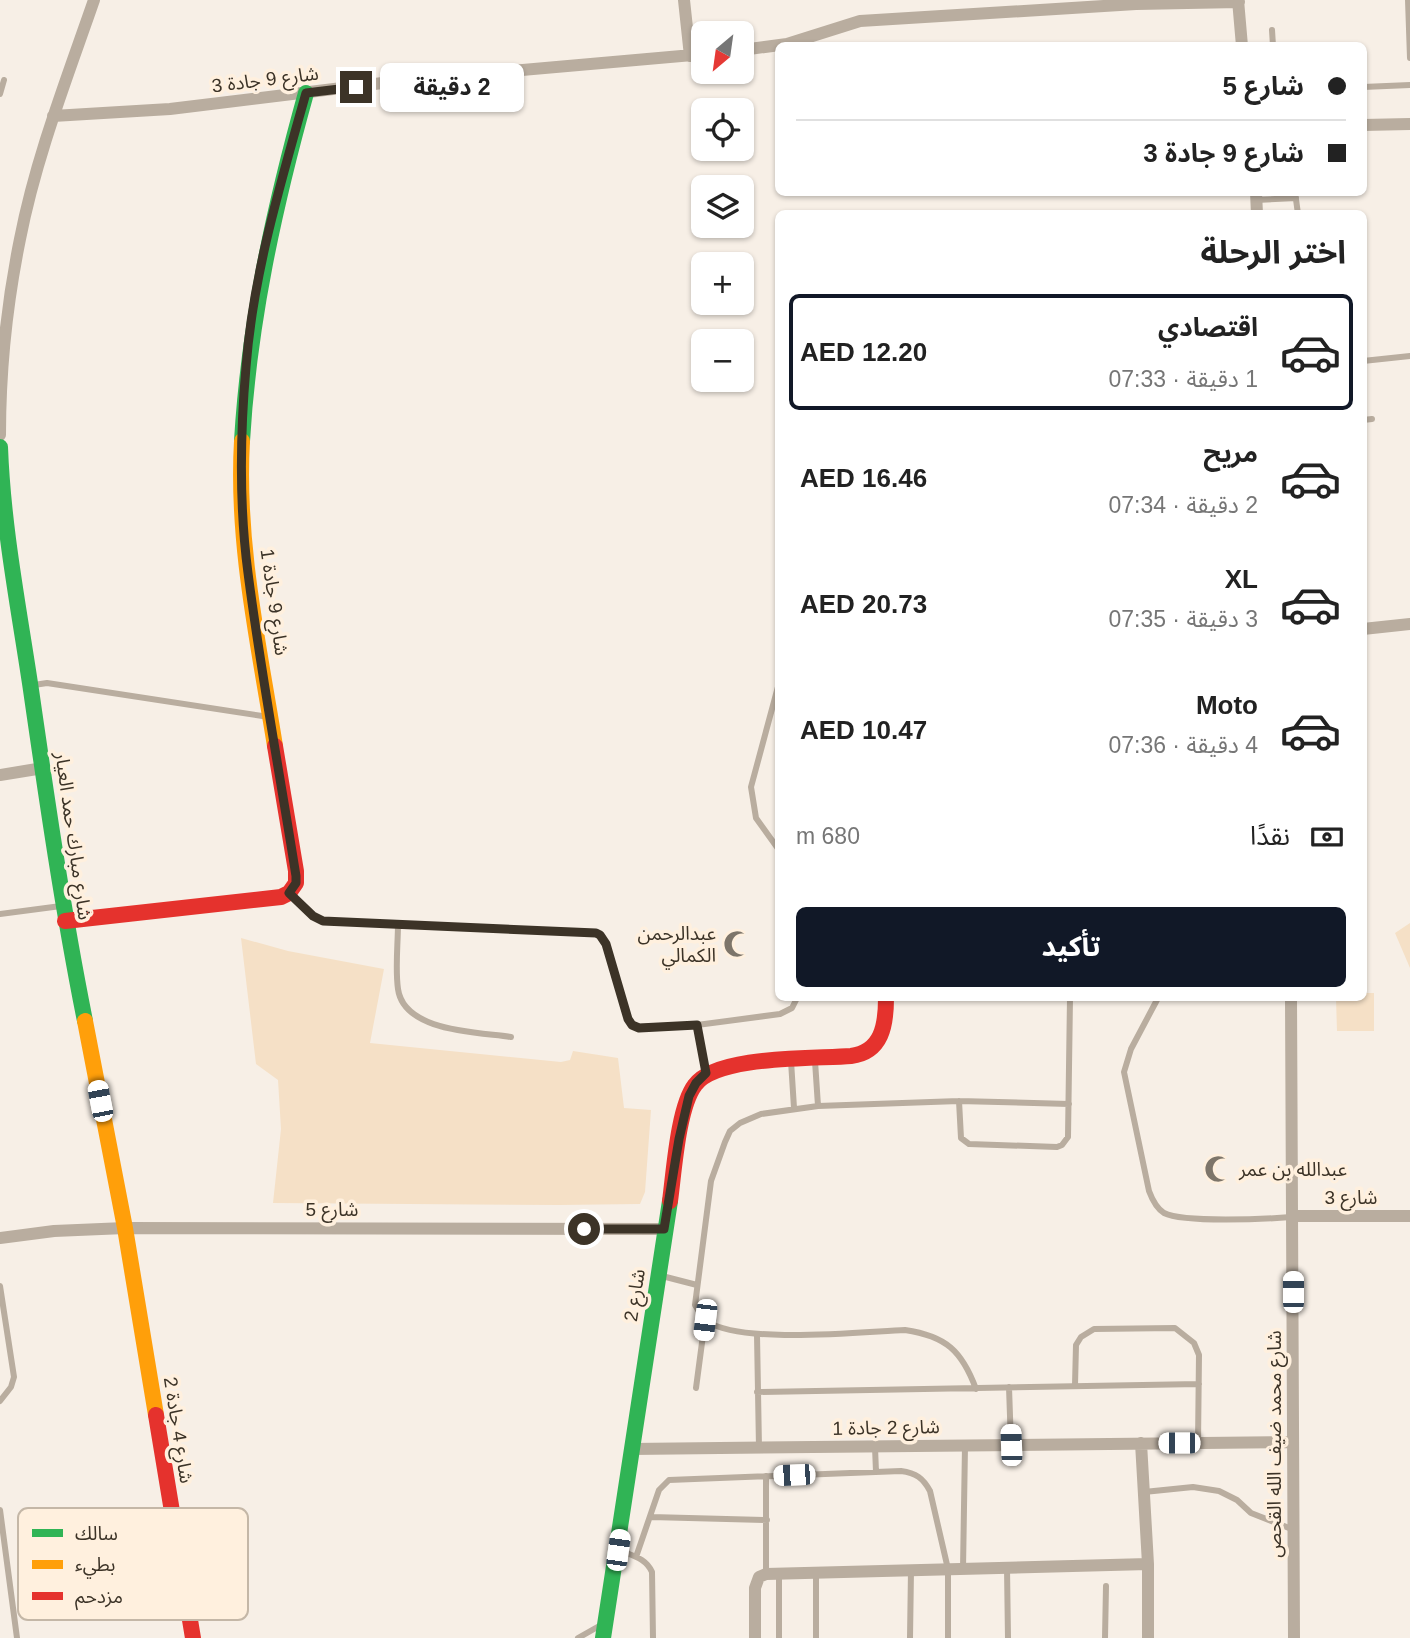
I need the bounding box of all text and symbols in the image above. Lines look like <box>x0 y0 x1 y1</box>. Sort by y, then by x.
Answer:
north arrow <box>691 21 754 84</box>
map controls <box>691 21 754 392</box>
callout: 2 دقيقة <box>380 62 524 112</box>
street label: شارع 9 جادة 3 <box>210 63 320 99</box>
route end <box>340 71 372 103</box>
text: شارع 5 <box>1223 71 1304 101</box>
text: 2 دقيقة <box>413 74 491 100</box>
button: locate <box>691 98 754 161</box>
text: شارع 9 جادة 3 <box>1143 138 1304 168</box>
button: layers <box>691 175 754 238</box>
text: اختر الرحلة <box>1200 234 1346 270</box>
button: + <box>691 252 754 315</box>
text: اقتصادي <box>1158 312 1258 342</box>
icon: car <box>1279 321 1342 384</box>
button: − <box>691 329 754 392</box>
text: AED 12.20 <box>800 337 927 367</box>
text: 1 دقيقة · 07:33 <box>1108 366 1258 392</box>
text: مريح <box>1203 438 1258 468</box>
icon: car <box>1279 447 1342 510</box>
text: AED 16.46 <box>800 463 927 493</box>
text: 2 دقيقة · 07:34 <box>1108 492 1258 518</box>
street label: شارع 9 جادة 1 <box>254 547 292 657</box>
text: XL <box>1225 564 1258 594</box>
icon: car <box>1279 573 1342 636</box>
text: AED 20.73 <box>800 589 927 619</box>
text: 3 دقيقة · 07:35 <box>1108 606 1258 632</box>
text: Moto <box>1196 690 1258 720</box>
icon: car <box>1279 699 1342 762</box>
text: AED 10.47 <box>800 715 927 745</box>
text: 4 دقيقة · 07:36 <box>1108 732 1258 758</box>
street label: شارع مبارك حمد العيار <box>48 750 96 922</box>
icon: cash <box>1308 818 1346 856</box>
text: نقدًا <box>1250 821 1290 851</box>
text: 680 m <box>796 823 860 849</box>
button: تأكيد <box>796 907 1346 987</box>
place label: عبدالرحمن الكمالي <box>638 923 716 970</box>
mosque icon: عبدالرحمن الكمالي <box>722 929 752 959</box>
car <box>86 1078 115 1124</box>
mosque icon: عبدالله بن عمر <box>1203 1154 1233 1184</box>
place label: عبدالله بن عمر <box>1238 1159 1347 1181</box>
street label: شارع 3 <box>1325 1187 1377 1211</box>
street label: شارع 5 <box>306 1199 358 1223</box>
route start <box>568 1213 600 1245</box>
street label: شارع 2 <box>620 1267 652 1323</box>
car <box>1283 1271 1304 1313</box>
car <box>693 1298 718 1342</box>
street label: شارع محمد ضيف الله القحص <box>1264 1330 1288 1558</box>
street label: شارع 4 جادة 2 <box>157 1375 197 1485</box>
street label: شارع 2 جادة 1 <box>832 1416 940 1442</box>
car <box>1000 1424 1023 1466</box>
car <box>1159 1433 1201 1454</box>
car <box>773 1464 816 1486</box>
legend <box>18 1508 248 1620</box>
text: سالك <box>75 1523 118 1544</box>
car <box>605 1528 632 1572</box>
text: بطيء <box>75 1554 115 1579</box>
text: مزدحم <box>75 1586 123 1611</box>

